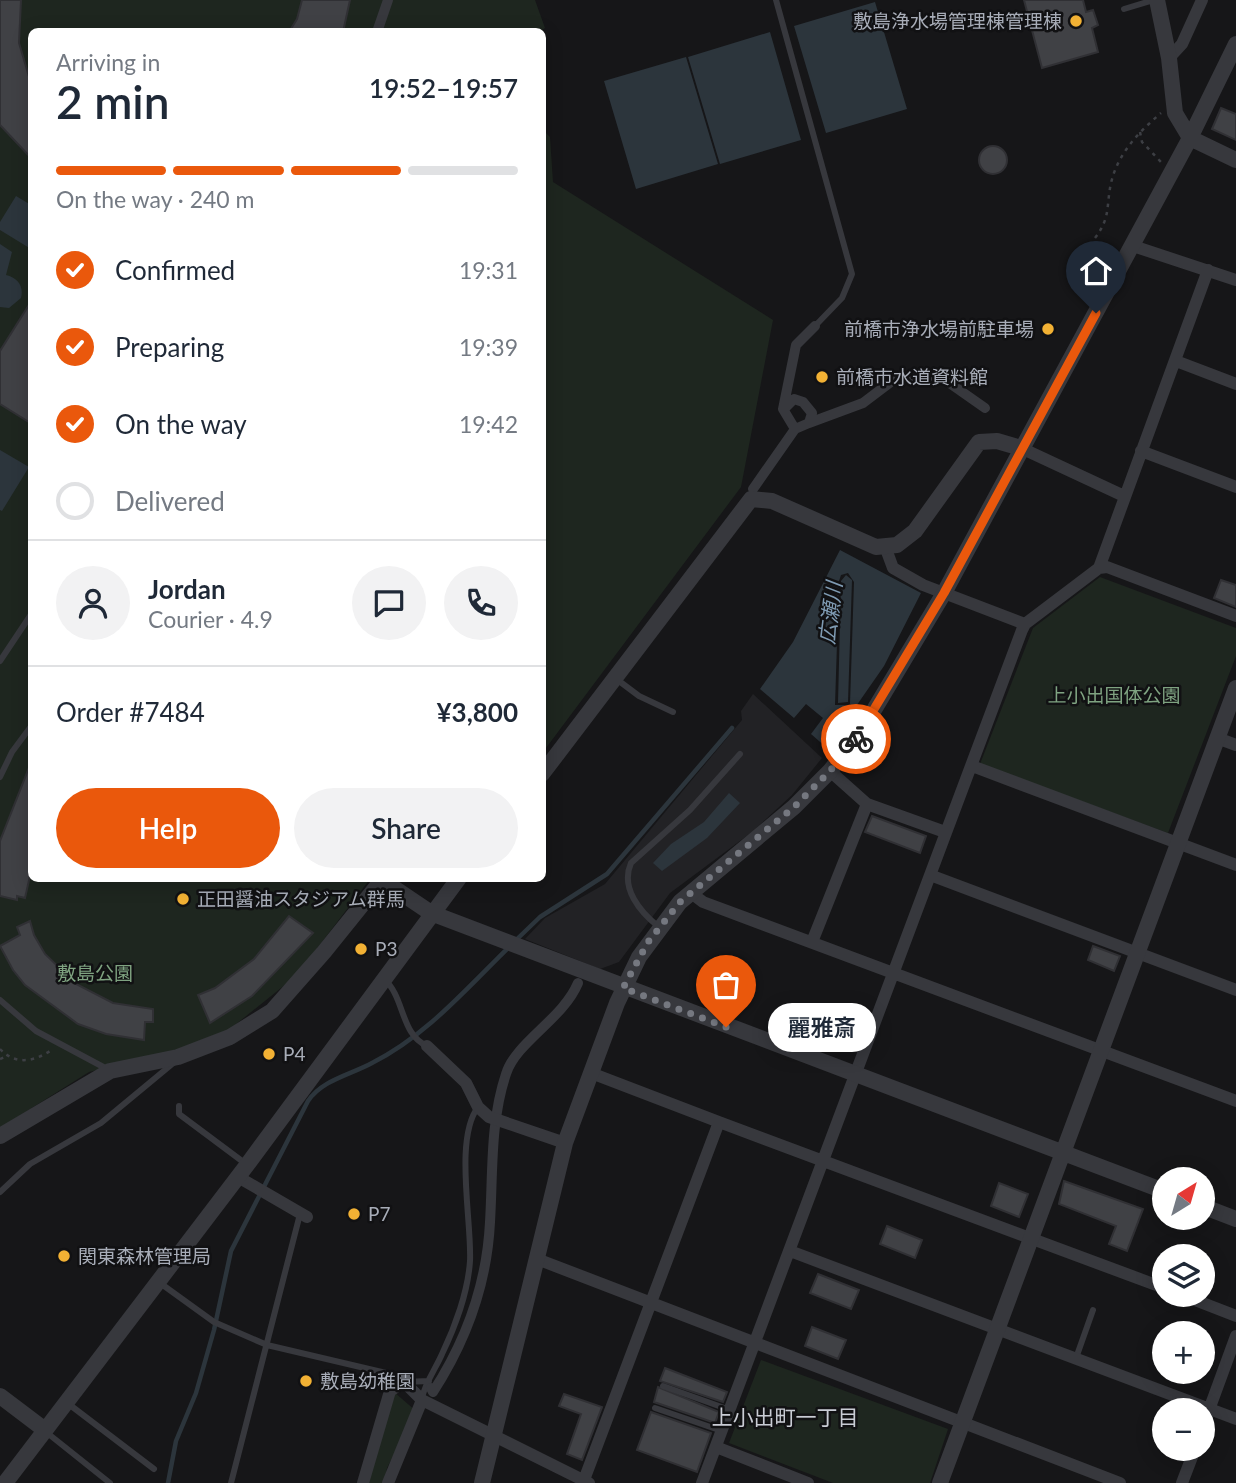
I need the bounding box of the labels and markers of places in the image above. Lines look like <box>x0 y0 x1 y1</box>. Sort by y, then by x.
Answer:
place label: 敷島浄水場管理棟管理棟 <box>853 9 1062 32</box>
marker: 敷島浄水場管理棟管理棟 <box>1068 13 1084 29</box>
pin <box>1066 241 1126 313</box>
place label: 前橋市浄水場前駐車場 <box>844 317 1034 340</box>
marker: 前橋市浄水場前駐車場 <box>1040 321 1056 337</box>
place label: 前橋市水道資料館 <box>836 365 988 388</box>
marker: 前橋市水道資料館 <box>814 369 830 385</box>
place label: 正田醤油スタジアム群馬 <box>197 887 405 910</box>
marker: 正田醤油スタジアム群馬 <box>175 891 191 907</box>
place label: P3 <box>375 937 397 960</box>
marker: P3 <box>353 941 369 957</box>
pin <box>696 955 756 1027</box>
callout: 麗雅斎 <box>768 1002 876 1052</box>
place label: P4 <box>283 1042 305 1065</box>
marker: P4 <box>261 1046 277 1062</box>
place label: P7 <box>368 1202 390 1225</box>
marker: P7 <box>346 1206 362 1222</box>
place label: 関東森林管理局 <box>78 1244 211 1267</box>
marker: 関東森林管理局 <box>56 1248 72 1264</box>
place label: 敷島幼稚園 <box>320 1369 415 1392</box>
marker: 敷島幼稚園 <box>298 1373 314 1389</box>

